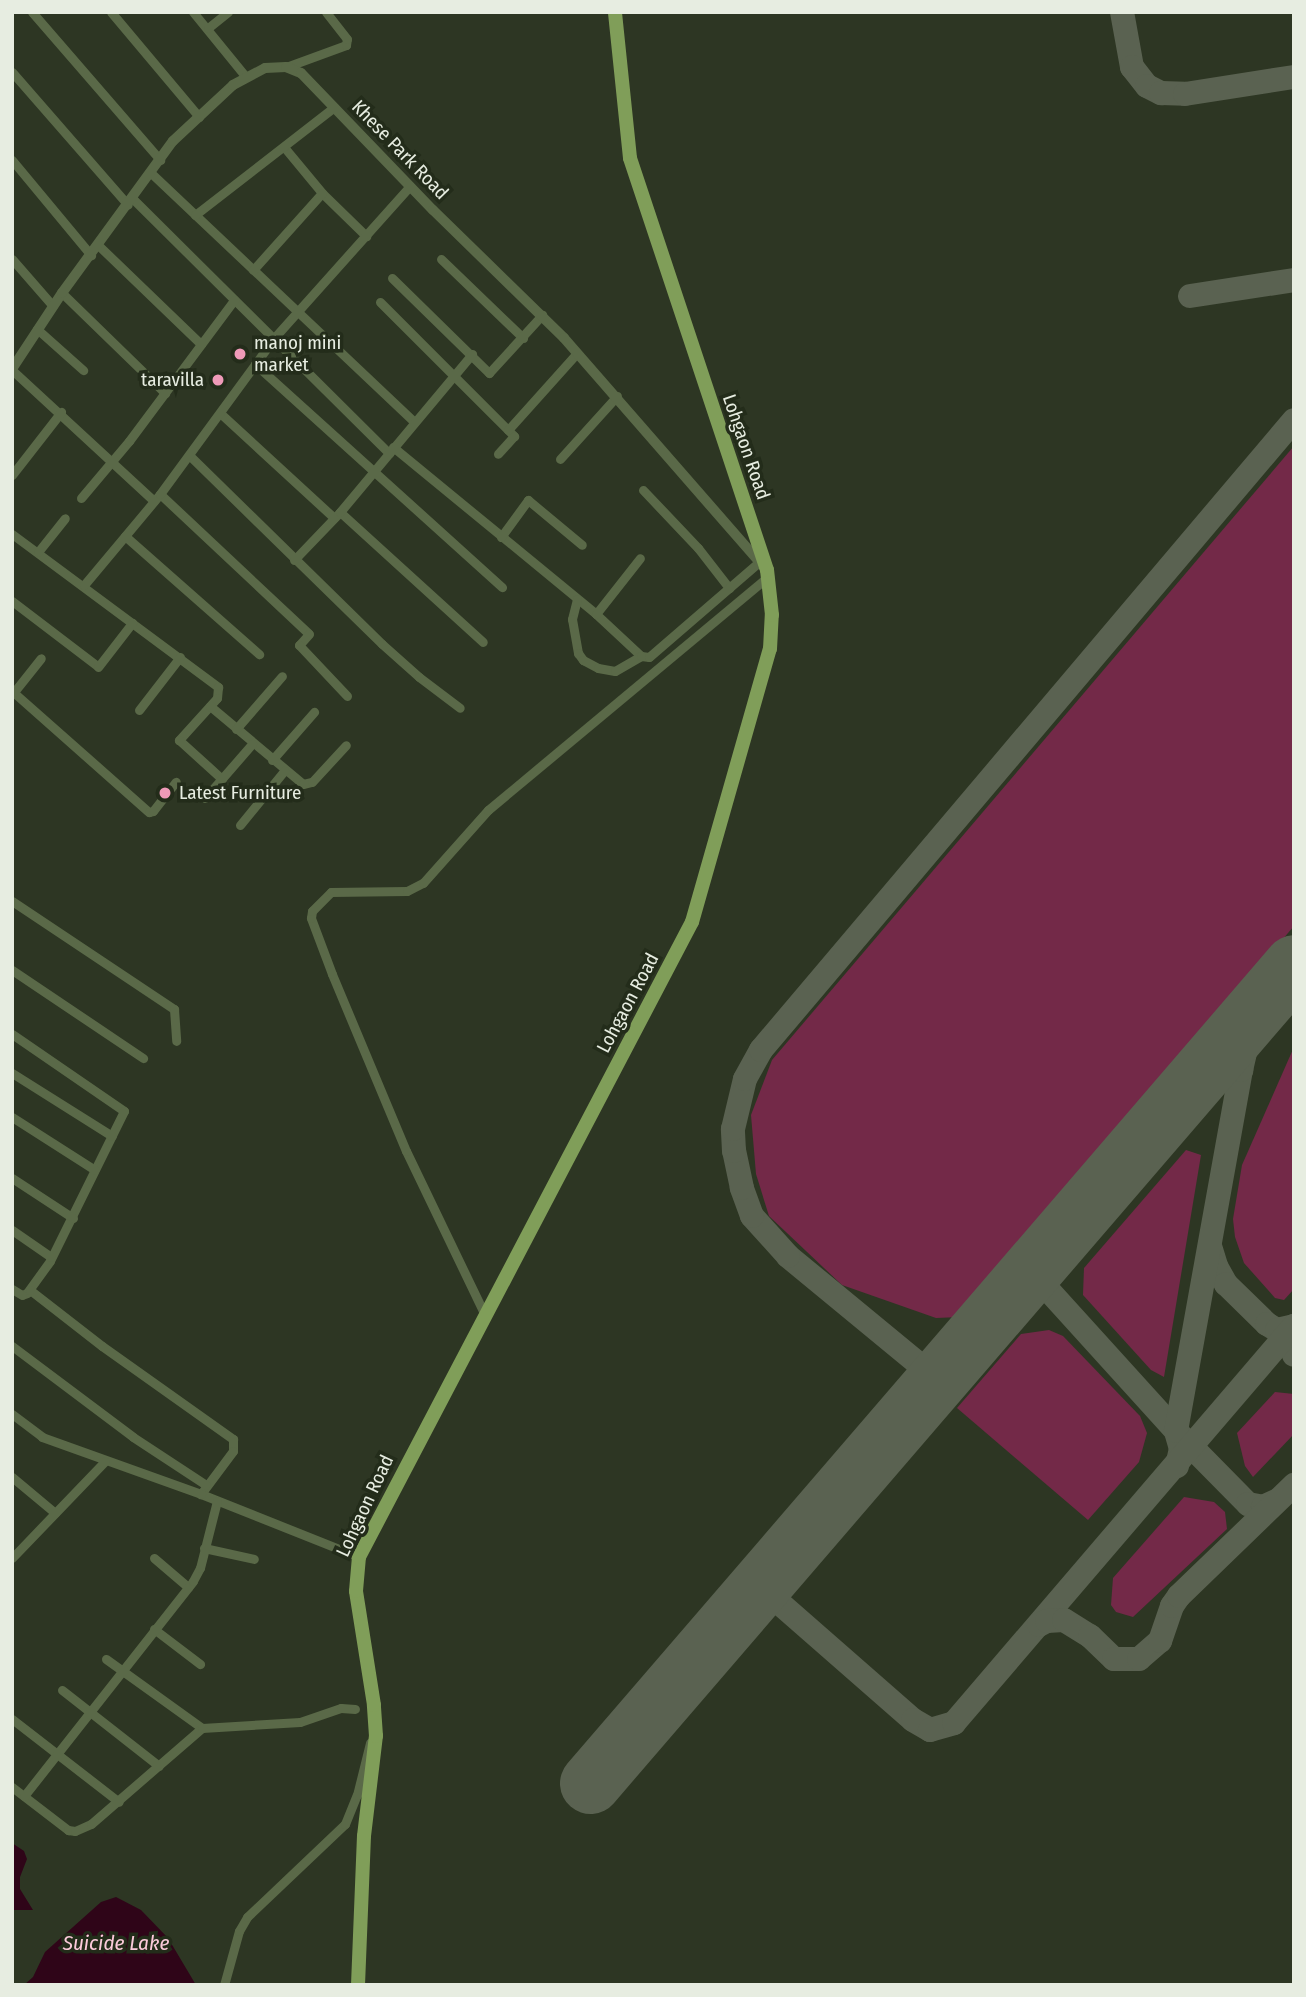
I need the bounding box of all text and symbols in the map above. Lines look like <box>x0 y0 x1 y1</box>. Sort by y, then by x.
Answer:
street label: Khese Park Road <box>347 96 453 204</box>
place label: manoj mini market <box>254 332 341 376</box>
marker: manoj mini market <box>232 346 248 362</box>
place label: taravilla <box>141 369 204 391</box>
marker: taravilla <box>210 372 226 388</box>
street label: Lohgaon Road <box>717 391 775 503</box>
place label: Latest Furniture <box>179 782 301 804</box>
marker: Latest Furniture <box>157 785 173 801</box>
street label: Lohgaon Road <box>592 949 664 1057</box>
street label: Lohgaon Road <box>331 1451 399 1561</box>
water label: Suicide Lake <box>63 1930 169 1956</box>

